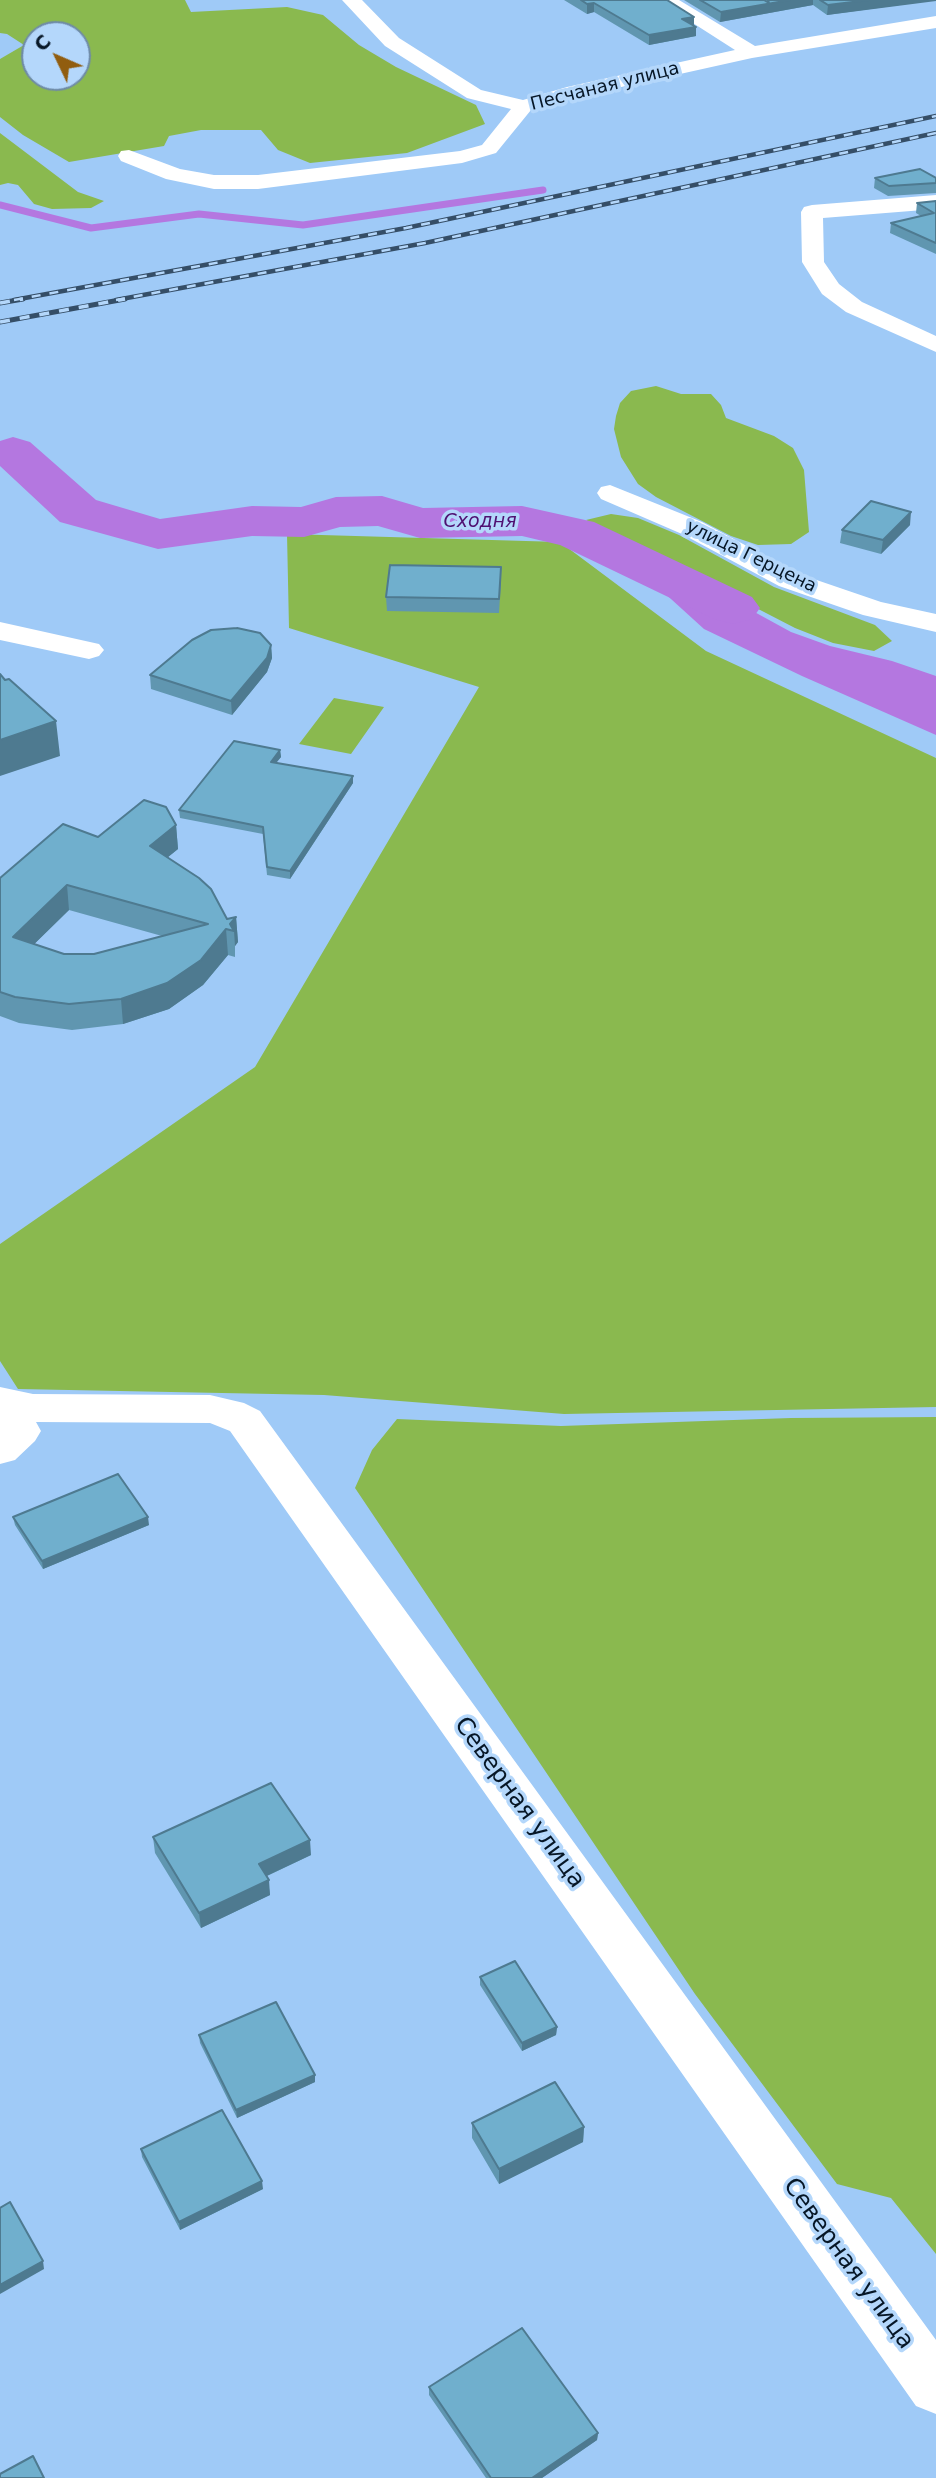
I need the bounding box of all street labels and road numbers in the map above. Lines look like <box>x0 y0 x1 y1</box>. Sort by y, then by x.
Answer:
street label: Песчаная улица <box>528 58 682 116</box>
street label: улица Герцена <box>682 516 820 598</box>
street label: Северная улица <box>447 1712 591 1894</box>
street label: Северная улица <box>776 2173 920 2355</box>

